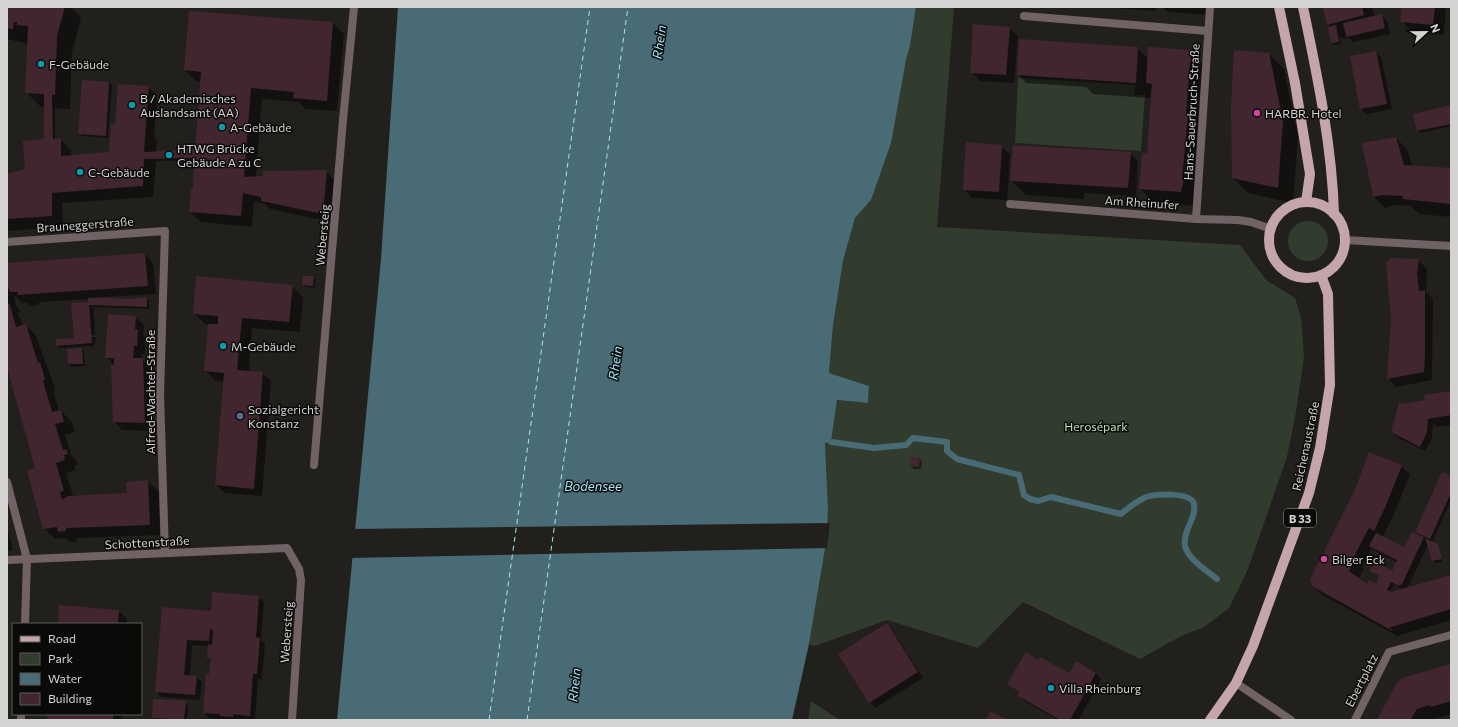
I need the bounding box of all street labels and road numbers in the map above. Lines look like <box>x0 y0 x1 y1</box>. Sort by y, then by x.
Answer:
street label: Hans-Sauerbruch-Straße <box>1180 43 1202 181</box>
street label: Am Rheinufer <box>1104 192 1180 212</box>
street label: Webersteig <box>312 203 332 266</box>
street label: Brauneggerstraße <box>36 214 134 234</box>
street label: Alfred-Wachtel-Straße <box>143 330 157 454</box>
street label: Reichenaustraße <box>1289 400 1321 492</box>
road number: B 33 <box>1284 509 1316 527</box>
street label: Schottenstraße <box>104 533 190 551</box>
street label: Webersteig <box>277 600 295 663</box>
street label: Ebertplatz <box>1342 651 1380 709</box>

